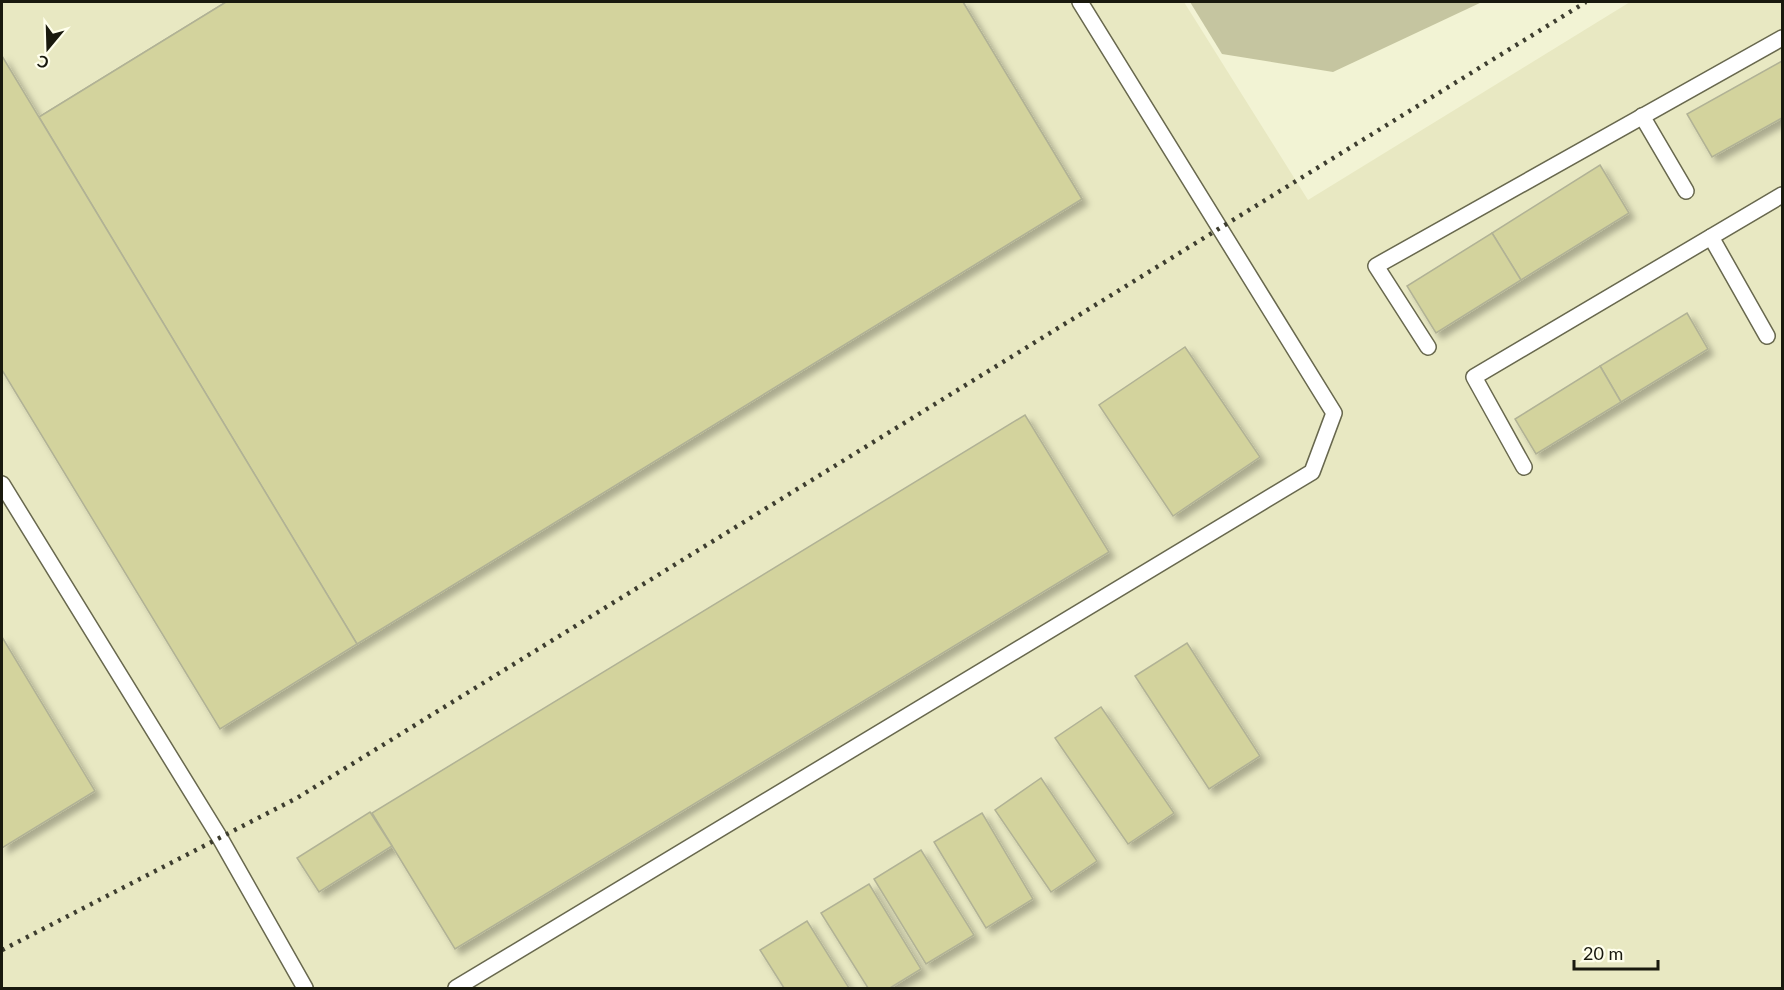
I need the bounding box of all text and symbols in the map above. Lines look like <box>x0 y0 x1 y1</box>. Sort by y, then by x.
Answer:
north arrow <box>18 18 78 78</box>
text: С <box>34 52 51 73</box>
scale bar <box>1574 933 1658 971</box>
text: 20 m <box>1583 942 1623 964</box>

